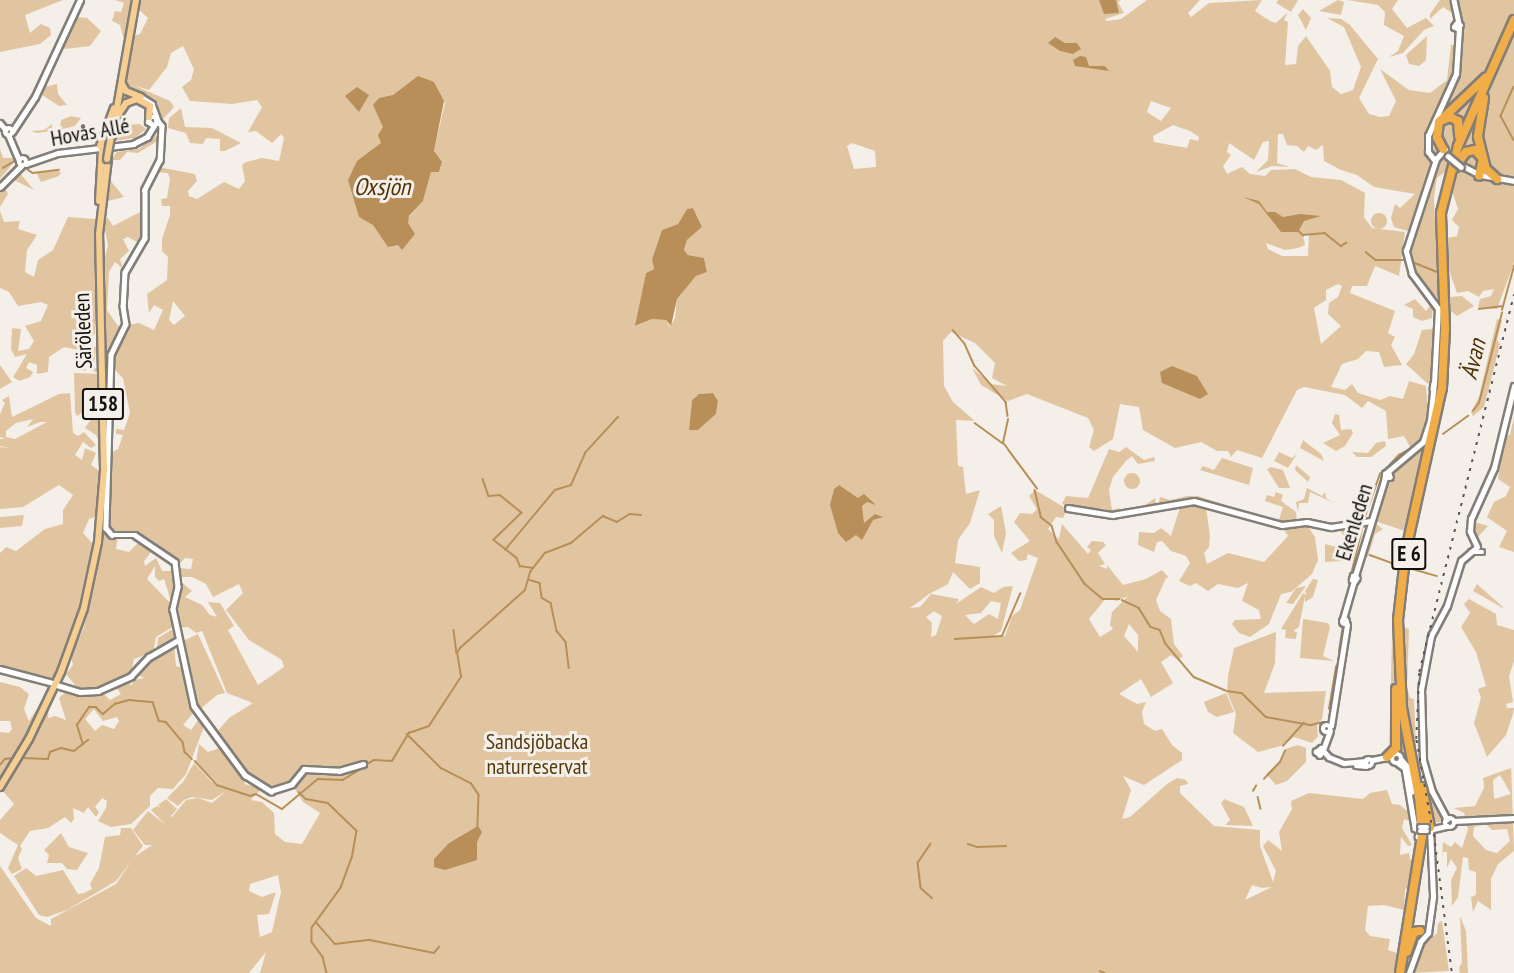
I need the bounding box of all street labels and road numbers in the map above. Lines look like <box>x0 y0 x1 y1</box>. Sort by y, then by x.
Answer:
street label: Hovås Allé <box>48 112 132 152</box>
street label: Säröleden <box>68 292 98 370</box>
road number: 158 <box>80 386 126 422</box>
street label: Ekenleden <box>1330 480 1378 564</box>
road number: E 6 <box>1391 536 1427 572</box>

